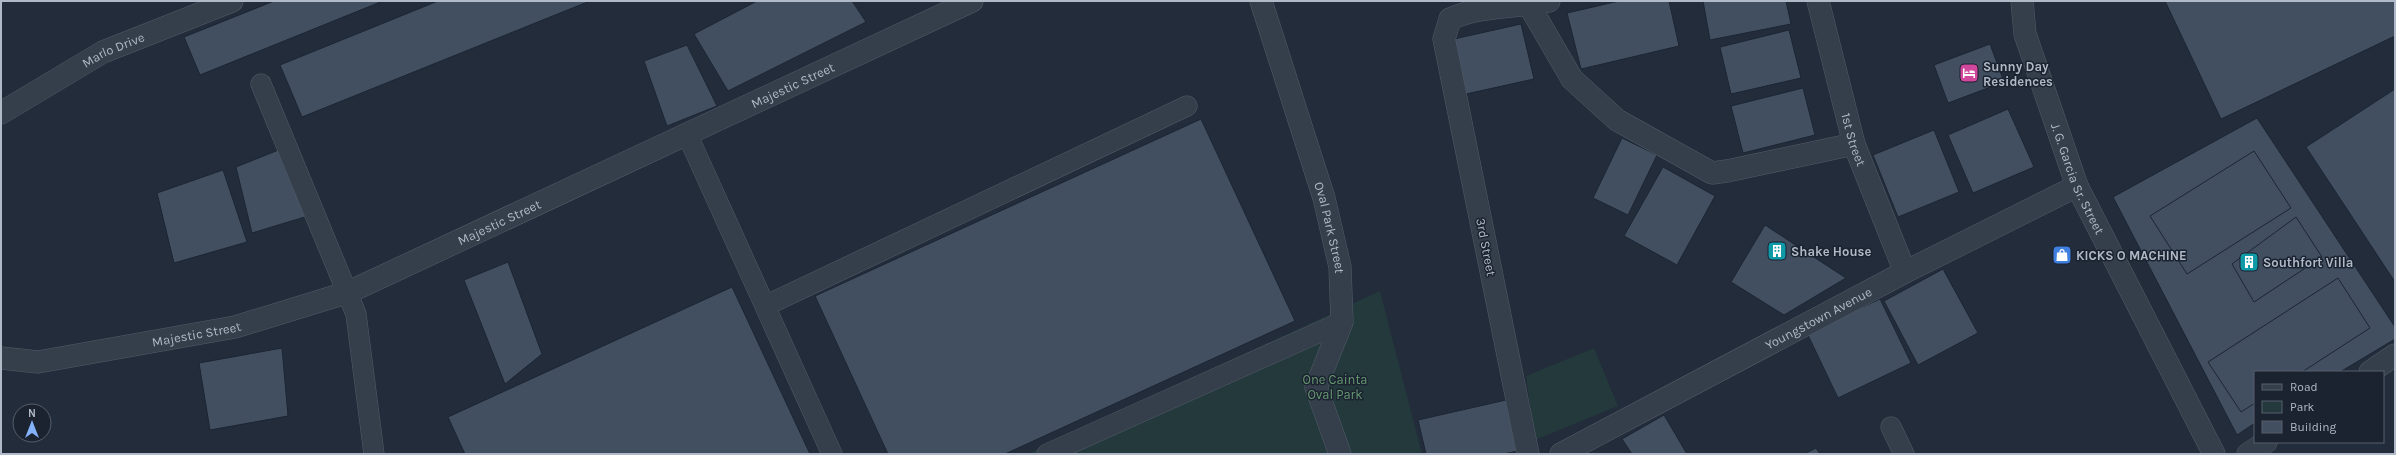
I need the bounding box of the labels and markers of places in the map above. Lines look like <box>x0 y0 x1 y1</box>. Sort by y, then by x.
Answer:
place label: Sunny Day Residences <box>1983 59 2053 89</box>
hotel icon: Sunny Day Residences <box>1958 62 1980 84</box>
building icon: Shake House <box>1766 240 1788 262</box>
place label: Shake House <box>1791 244 1871 259</box>
shop icon: KICKS O MACHINE <box>2051 244 2073 266</box>
place label: KICKS O MACHINE <box>2076 248 2187 263</box>
building icon: Southfort Villa <box>2238 251 2260 273</box>
place label: Southfort Villa <box>2263 255 2353 270</box>

